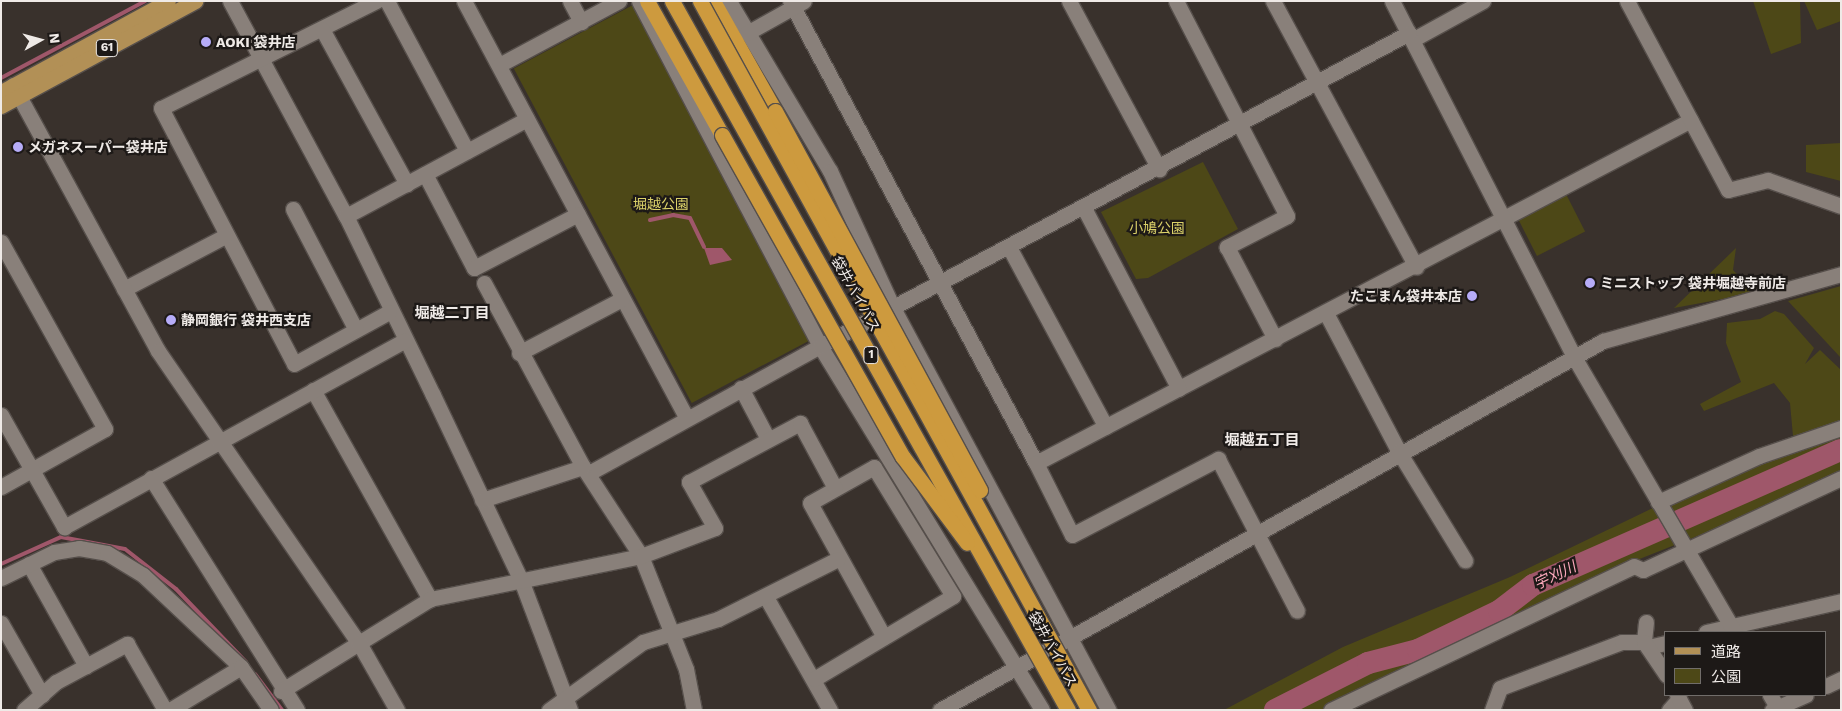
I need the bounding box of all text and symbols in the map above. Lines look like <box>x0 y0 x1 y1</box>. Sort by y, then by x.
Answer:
north arrow <box>15 15 65 65</box>
text: N <box>46 32 63 44</box>
place label: AOKI 袋井店 <box>216 34 296 50</box>
marker: AOKI 袋井店 <box>200 36 212 48</box>
road number: 61 <box>96 38 118 58</box>
place label: メガネスーパー袋井店 <box>28 139 168 155</box>
marker: メガネスーパー袋井店 <box>12 141 24 153</box>
park label: 堀越公園 <box>633 196 689 212</box>
park label: 小鳩公園 <box>1129 220 1185 236</box>
street label: 袋井バイパス <box>828 253 884 335</box>
place label: ミニストップ 袋井堀越寺前店 <box>1600 275 1786 291</box>
marker: ミニストップ 袋井堀越寺前店 <box>1584 277 1596 289</box>
place label: たこまん袋井本店 <box>1350 288 1462 304</box>
marker: たこまん袋井本店 <box>1466 290 1478 302</box>
district label: 堀越二丁目 <box>415 305 489 323</box>
place label: 静岡銀行 袋井西支店 <box>181 312 311 328</box>
marker: 静岡銀行 袋井西支店 <box>165 314 177 326</box>
road number: 1 <box>862 346 880 364</box>
district label: 堀越五丁目 <box>1225 432 1299 450</box>
water label: 宇刈川 <box>1531 558 1579 594</box>
street label: 袋井バイパス <box>1025 608 1081 690</box>
legend <box>1664 631 1827 696</box>
text: 道路 <box>1711 643 1741 661</box>
text: 公園 <box>1711 668 1741 686</box>

